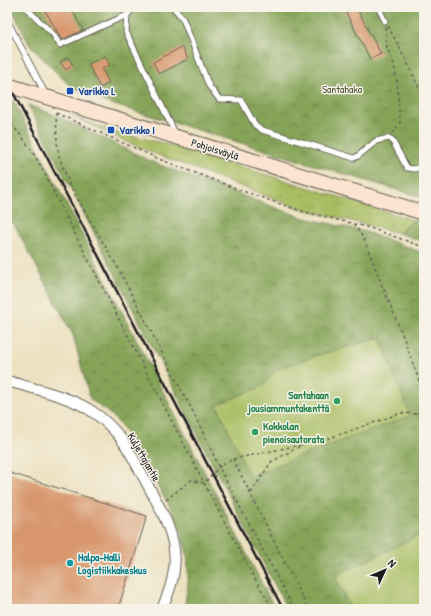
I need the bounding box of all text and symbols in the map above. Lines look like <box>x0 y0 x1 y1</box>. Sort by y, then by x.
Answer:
park label: Santahaka <box>322 82 363 96</box>
place label: Varikko L <box>78 84 116 98</box>
marker: Varikko L <box>65 86 75 96</box>
place label: Varikko I <box>119 123 155 137</box>
marker: Varikko I <box>106 125 116 135</box>
street label: Pohjoisväylä <box>190 135 241 163</box>
place label: Santahaan jousiammuntakenttä <box>246 388 330 416</box>
marker: Santahaan jousiammuntakenttä <box>332 396 342 406</box>
place label: Kokkolan pienoisautorata <box>263 419 325 447</box>
marker: Kokkolan pienoisautorata <box>250 427 260 437</box>
street label: Kuljettajantie <box>124 430 164 485</box>
place label: Halpa-Halli Logistiikkakeskus <box>78 550 147 578</box>
north arrow <box>365 550 405 590</box>
text: N <box>385 556 399 570</box>
marker: Halpa-Halli Logistiikkakeskus <box>65 558 75 568</box>

